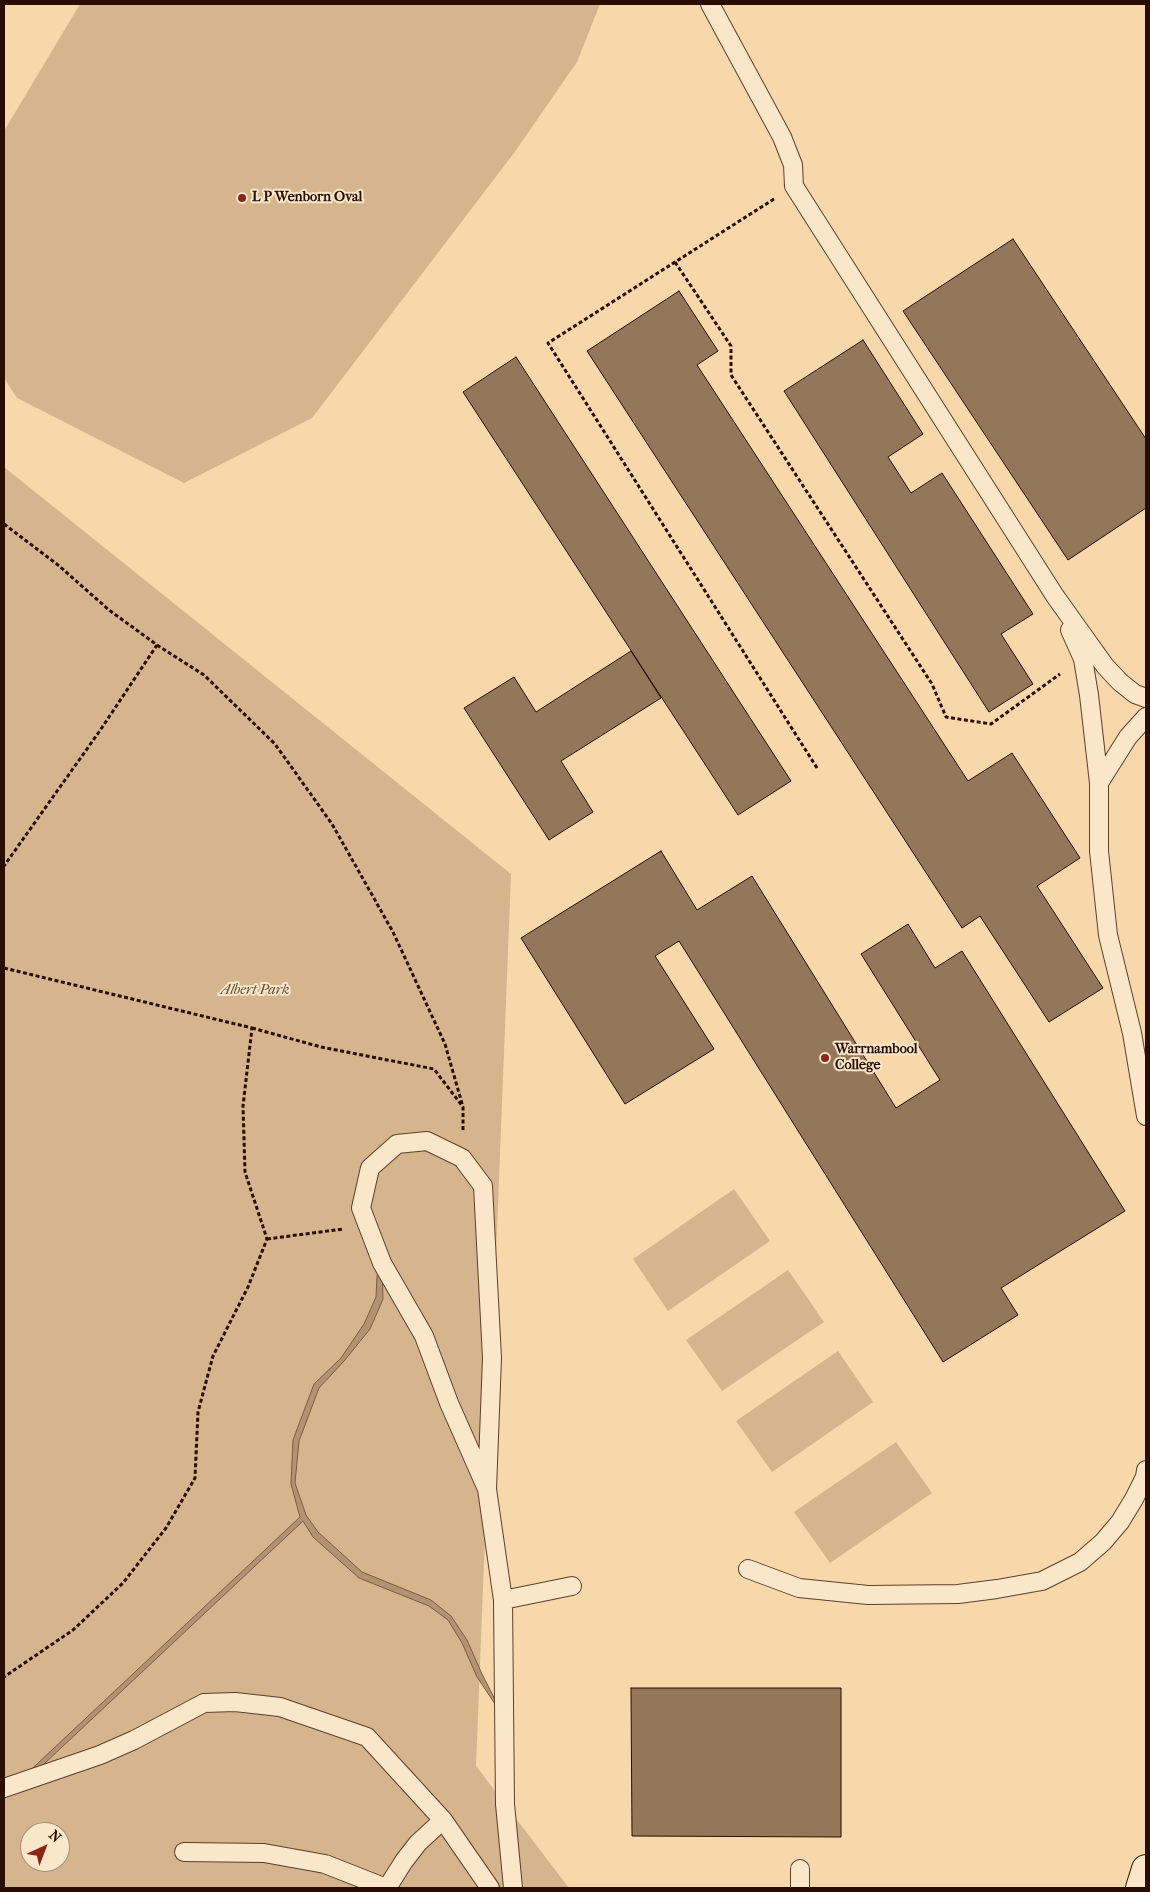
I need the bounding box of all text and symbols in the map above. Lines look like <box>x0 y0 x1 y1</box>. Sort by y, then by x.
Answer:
place label: L P Wenborn Oval <box>252 190 362 206</box>
marker: L P Wenborn Oval <box>236 192 248 204</box>
park label: Albert Park <box>221 983 289 999</box>
place label: Warrnambool College <box>835 1042 918 1074</box>
marker: Warrnambool College <box>819 1052 831 1064</box>
north arrow <box>20 1822 70 1872</box>
text: N <box>45 1827 65 1846</box>

